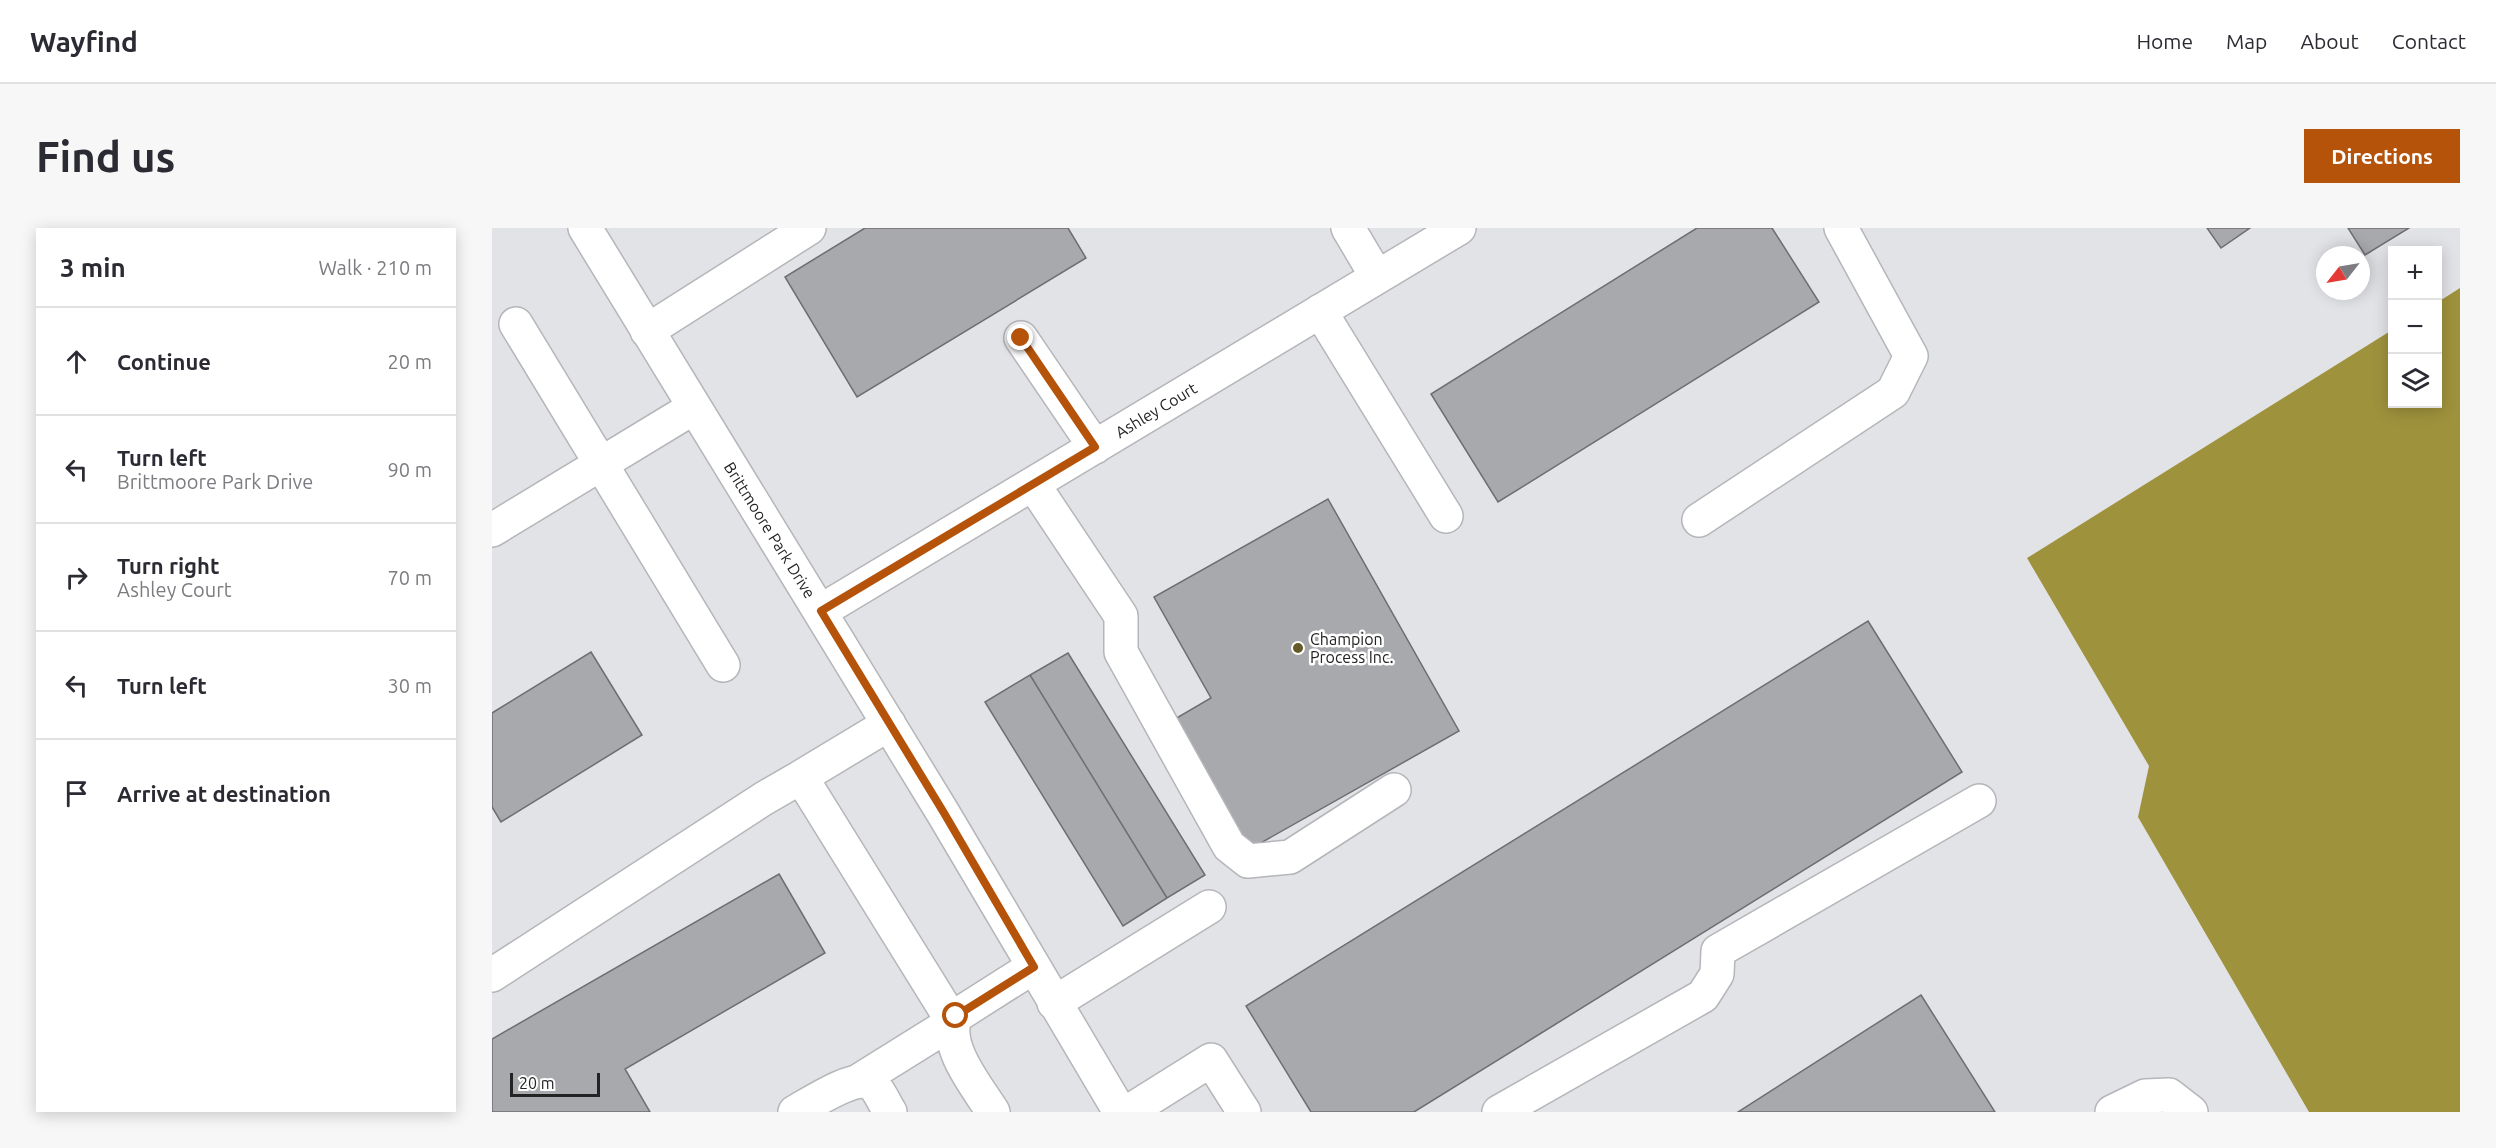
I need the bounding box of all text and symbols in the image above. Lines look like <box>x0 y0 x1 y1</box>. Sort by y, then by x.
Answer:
text: Wayfind <box>30 26 138 57</box>
text: Home <box>2136 29 2193 53</box>
text: Map <box>2226 29 2267 53</box>
text: About <box>2300 29 2359 53</box>
text: Contact <box>2392 29 2466 53</box>
button: Directions <box>2304 129 2460 183</box>
text: Find us <box>36 133 175 180</box>
north arrow <box>2316 246 2370 300</box>
map controls <box>2388 246 2442 408</box>
button: + <box>2388 246 2442 300</box>
text: 3 min <box>60 253 126 282</box>
text: Walk · 210 m <box>319 256 432 279</box>
button: − <box>2388 300 2442 354</box>
route end <box>1007 324 1033 350</box>
icon: ahead <box>60 345 93 378</box>
text: Continue <box>117 349 211 374</box>
text: 20 m <box>388 350 432 373</box>
button: layers <box>2388 354 2442 408</box>
street label: Ashley Court <box>1112 378 1201 441</box>
text: Turn left <box>117 445 207 470</box>
icon: left <box>60 453 93 486</box>
text: 90 m <box>388 458 432 481</box>
street label: Brittmoore Park Drive <box>721 459 819 601</box>
text: Brittmoore Park Drive <box>117 470 313 493</box>
text: Turn right <box>117 553 219 578</box>
icon: right <box>60 561 93 594</box>
text: 70 m <box>388 566 432 589</box>
text: Ashley Court <box>117 578 232 601</box>
place label: Champion Process Inc. <box>1310 630 1394 666</box>
marker: Champion Process Inc. <box>1291 641 1305 655</box>
icon: left <box>60 669 93 702</box>
text: Turn left <box>117 673 207 698</box>
text: 30 m <box>388 674 432 697</box>
icon: arrive <box>60 777 93 810</box>
text: Arrive at destination <box>117 781 331 806</box>
route start <box>942 1002 968 1028</box>
scale bar <box>510 1070 600 1098</box>
text: 20 m <box>519 1074 555 1092</box>

